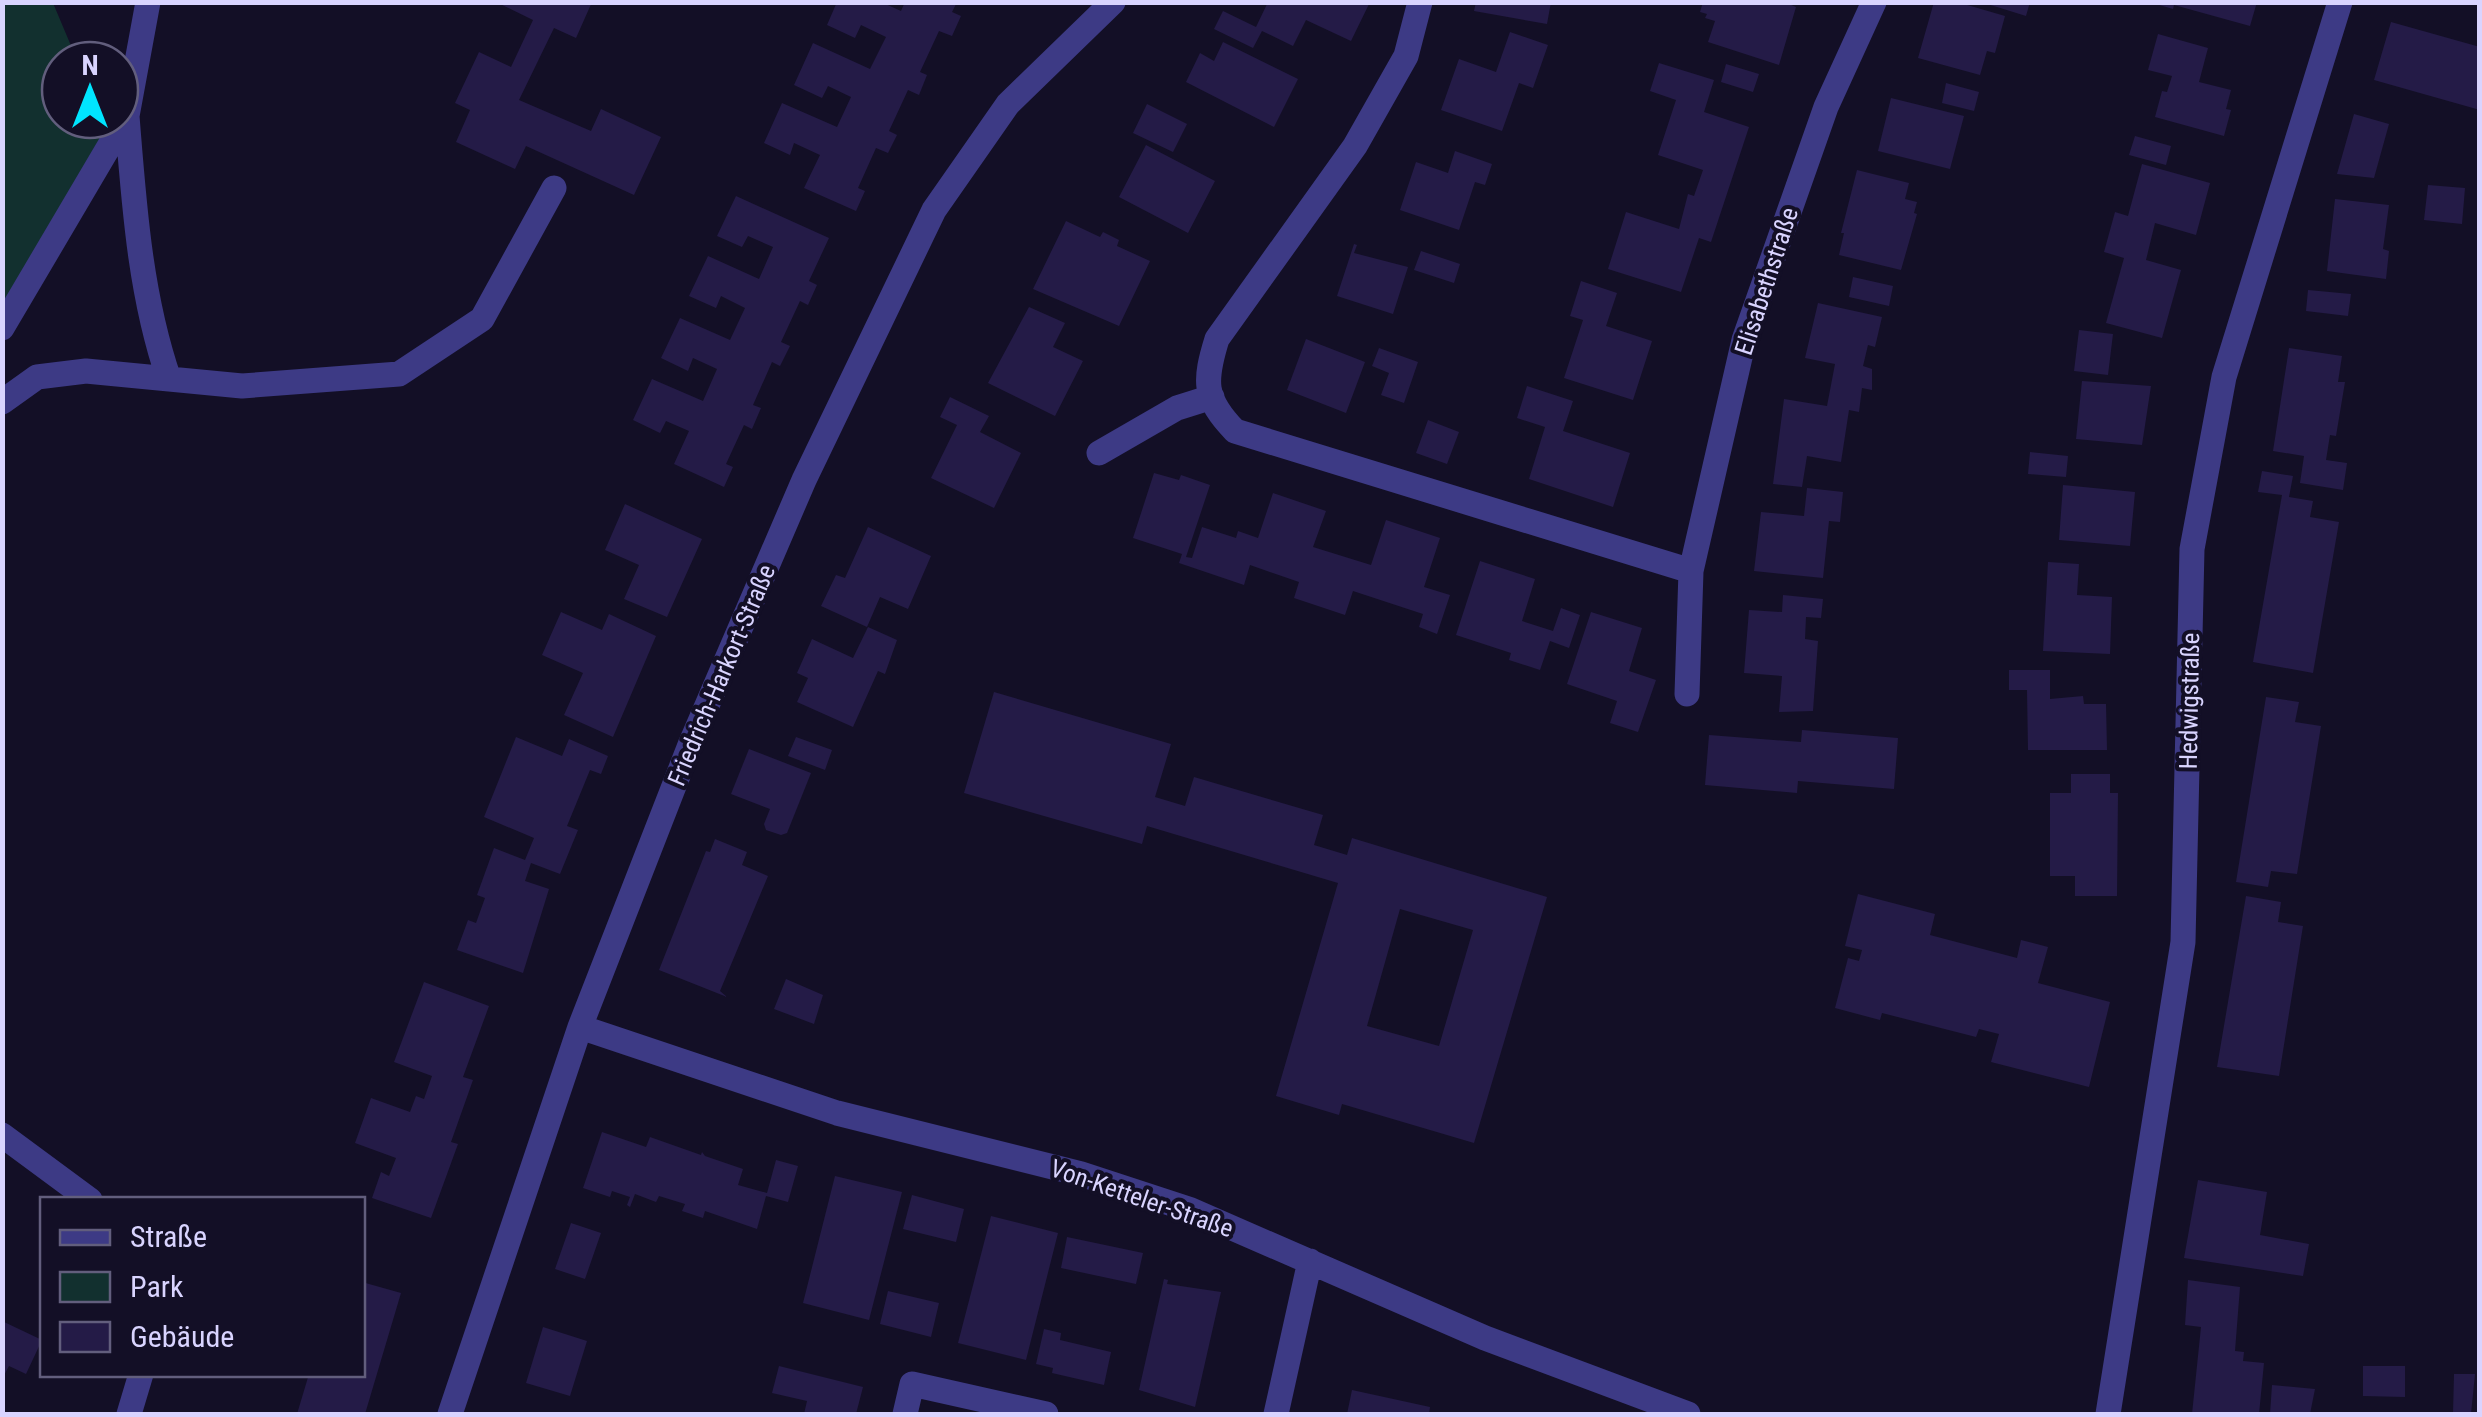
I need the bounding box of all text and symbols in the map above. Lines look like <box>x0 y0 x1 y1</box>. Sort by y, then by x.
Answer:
north arrow <box>40 40 140 140</box>
text: N <box>81 49 99 82</box>
street label: Elisabethstraße <box>1729 204 1804 359</box>
street label: Friedrich-Harkort-Straße <box>662 560 781 790</box>
street label: Hedwigstraße <box>2174 632 2205 770</box>
street label: Von-Ketteler-Straße <box>1047 1154 1237 1243</box>
legend <box>40 1197 365 1377</box>
text: Straße <box>130 1219 207 1254</box>
text: Park <box>130 1269 184 1304</box>
text: Gebäude <box>130 1319 234 1354</box>

